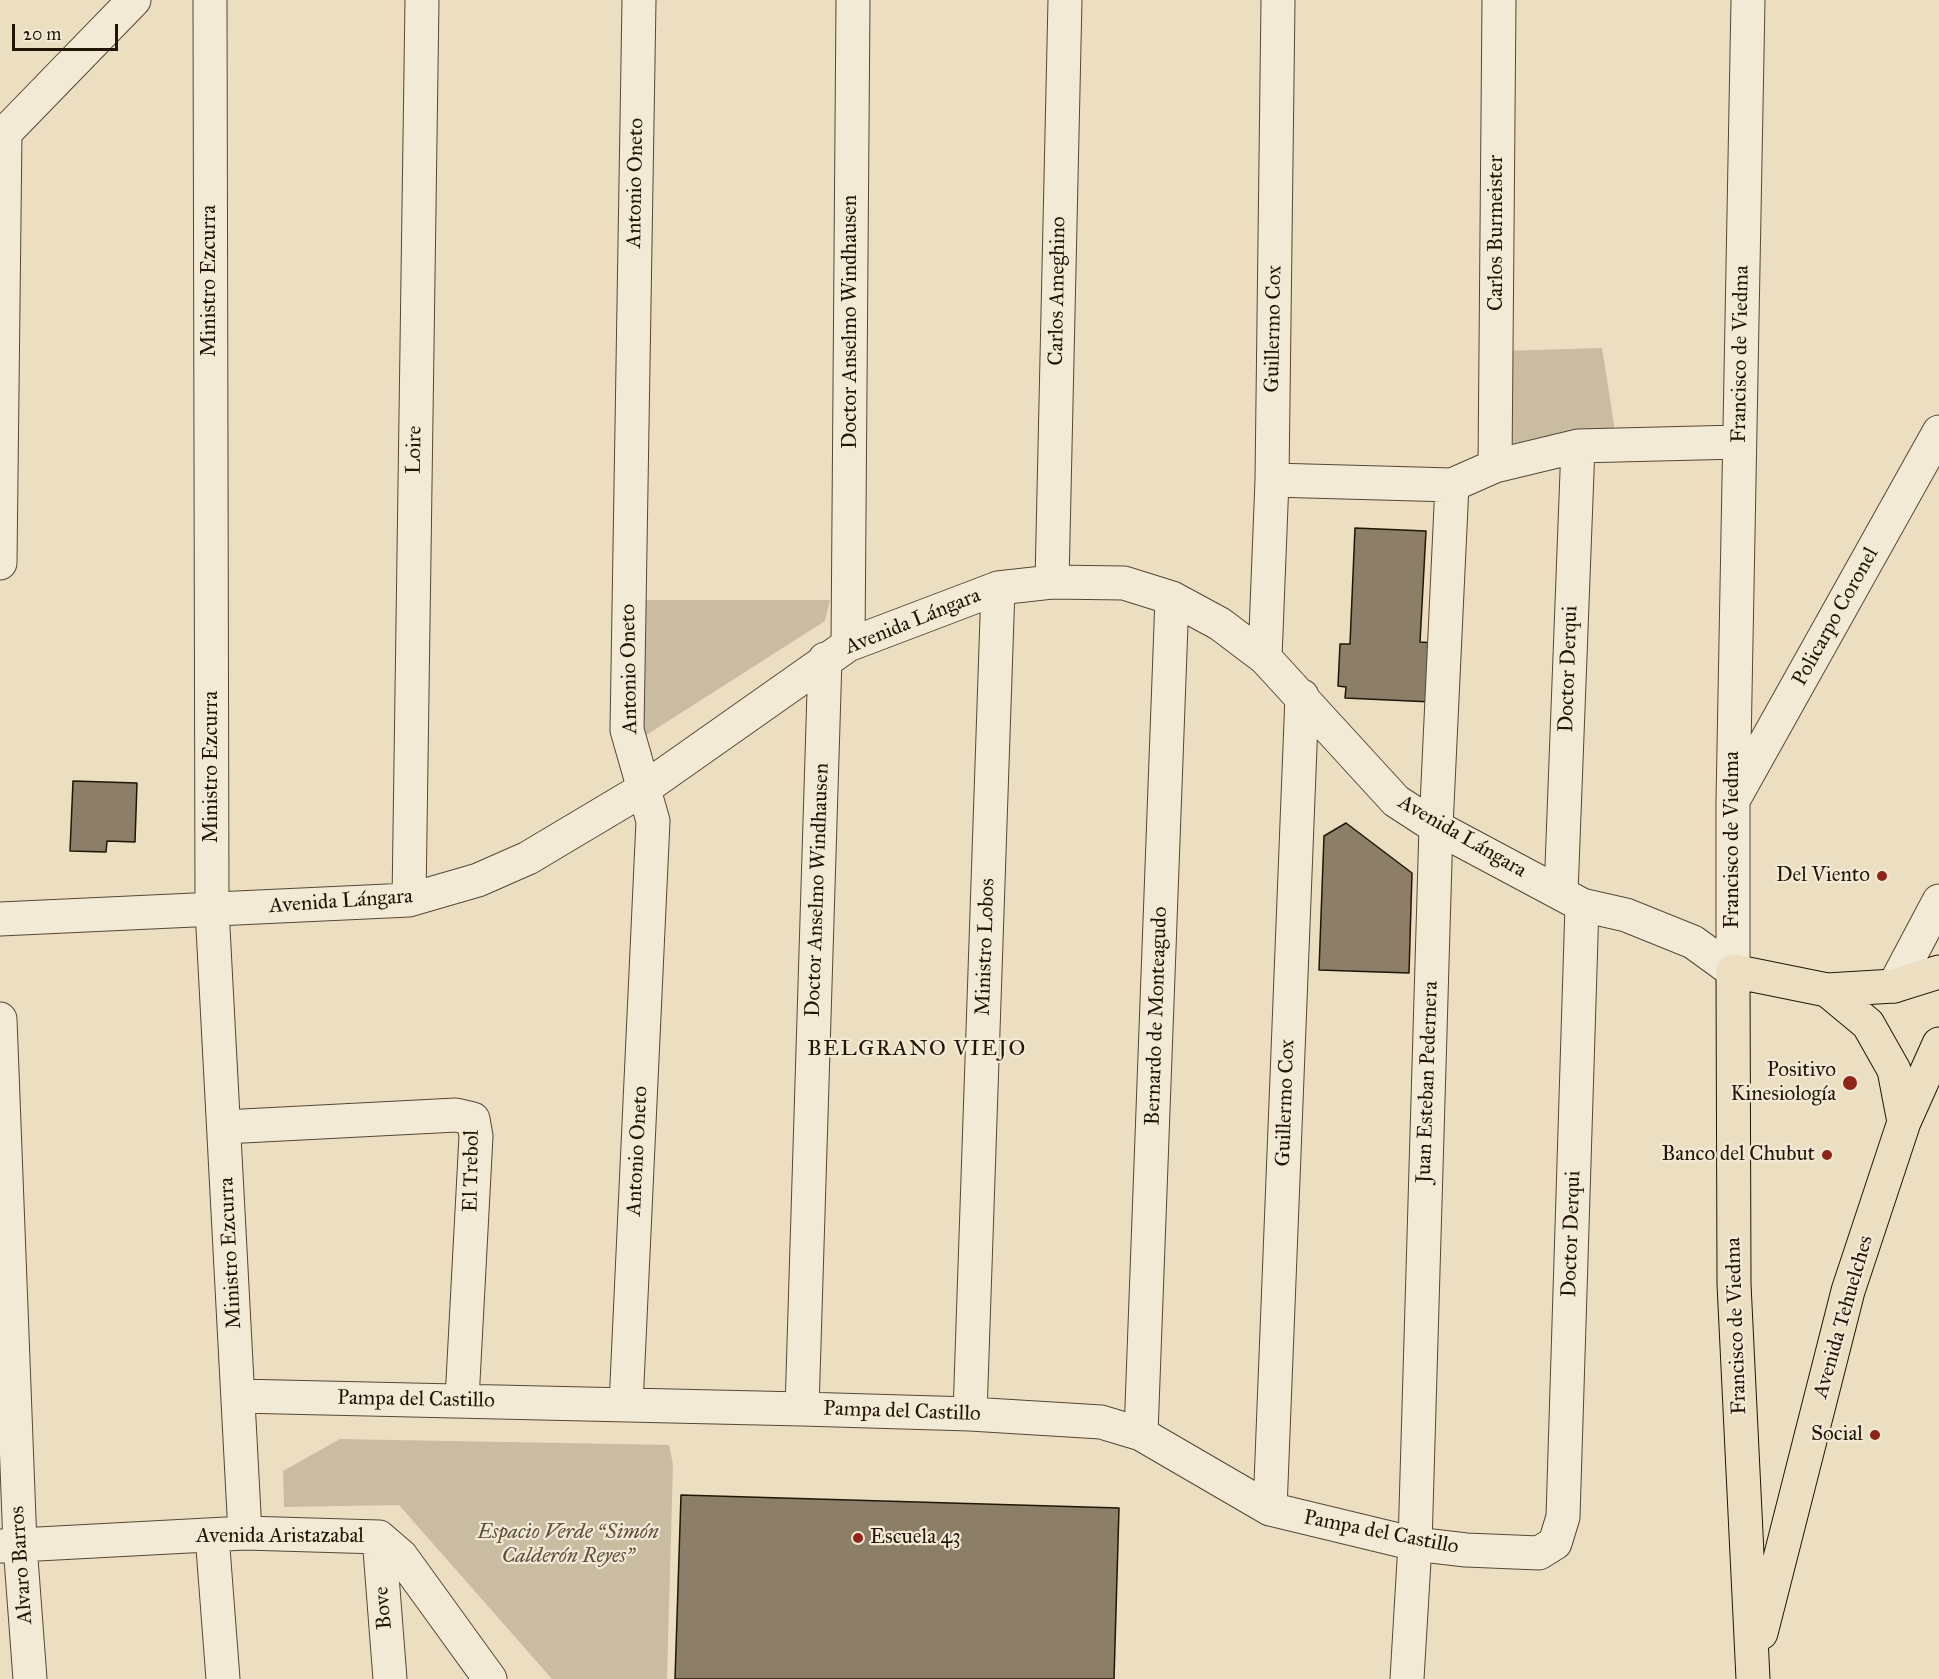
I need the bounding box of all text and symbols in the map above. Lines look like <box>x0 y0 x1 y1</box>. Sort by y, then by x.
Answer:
scale bar <box>15 12 122 50</box>
text: 20 m <box>23 23 61 45</box>
street label: Antonio Oneto <box>622 118 650 248</box>
street label: Carlos Burmeister <box>1484 155 1510 311</box>
street label: Doctor Anselmo Windhausen <box>838 195 864 449</box>
street label: Ministro Ezcurra <box>197 205 223 357</box>
street label: Carlos Ameghino <box>1044 216 1072 366</box>
street label: Guillermo Cox <box>1260 265 1288 393</box>
street label: Francisco de Viedma <box>1727 265 1755 443</box>
street label: Loire <box>402 426 428 474</box>
street label: Policarpo Coronel <box>1788 543 1884 691</box>
street label: Avenida Lángara <box>842 583 984 661</box>
street label: Antonio Oneto <box>616 604 644 734</box>
street label: Doctor Derqui <box>1554 605 1584 733</box>
street label: Ministro Ezcurra <box>199 691 225 843</box>
street label: Francisco de Viedma <box>1720 751 1746 929</box>
street label: Doctor Anselmo Windhausen <box>801 763 835 1017</box>
street label: Avenida Lángara <box>1393 790 1531 884</box>
place label: Del Viento <box>1776 863 1870 889</box>
marker: Del Viento <box>1875 869 1889 883</box>
street label: Ministro Lobos <box>971 878 1001 1016</box>
street label: Avenida Lángara <box>268 884 414 920</box>
street label: Bernardo de Monteagudo <box>1141 906 1173 1126</box>
street label: Juan Esteban Pedernera <box>1412 981 1444 1183</box>
district label: BELGRANO VIEJO <box>807 1037 1027 1063</box>
street label: Guillermo Cox <box>1271 1039 1301 1167</box>
place label: Positivo Kinesiología <box>1730 1058 1836 1108</box>
marker: Positivo Kinesiología <box>1841 1074 1859 1092</box>
street label: Antonio Oneto <box>622 1085 654 1217</box>
street label: El Trebol <box>459 1130 485 1212</box>
place label: Banco del Chubut <box>1661 1142 1815 1168</box>
marker: Banco del Chubut <box>1820 1148 1834 1162</box>
street label: Doctor Derqui <box>1557 1170 1587 1298</box>
street label: Ministro Ezcurra <box>214 1176 248 1330</box>
street label: Avenida Tehuelches <box>1809 1233 1879 1401</box>
street label: Francisco de Viedma <box>1721 1237 1753 1415</box>
street label: Pampa del Castillo <box>337 1386 495 1414</box>
street label: Pampa del Castillo <box>823 1397 981 1427</box>
place label: Social <box>1811 1422 1863 1448</box>
marker: Social <box>1868 1428 1882 1442</box>
street label: Alvaro Barros <box>5 1505 39 1625</box>
street label: Pampa del Castillo <box>1301 1506 1461 1560</box>
park label: Espacio Verde “Simón Calderón Reyes” <box>477 1520 659 1570</box>
street label: Avenida Aristazabal <box>196 1524 364 1550</box>
place label: Escuela 43 <box>870 1525 961 1551</box>
marker: Escuela 43 <box>851 1531 865 1545</box>
street label: Bove <box>370 1585 398 1631</box>

